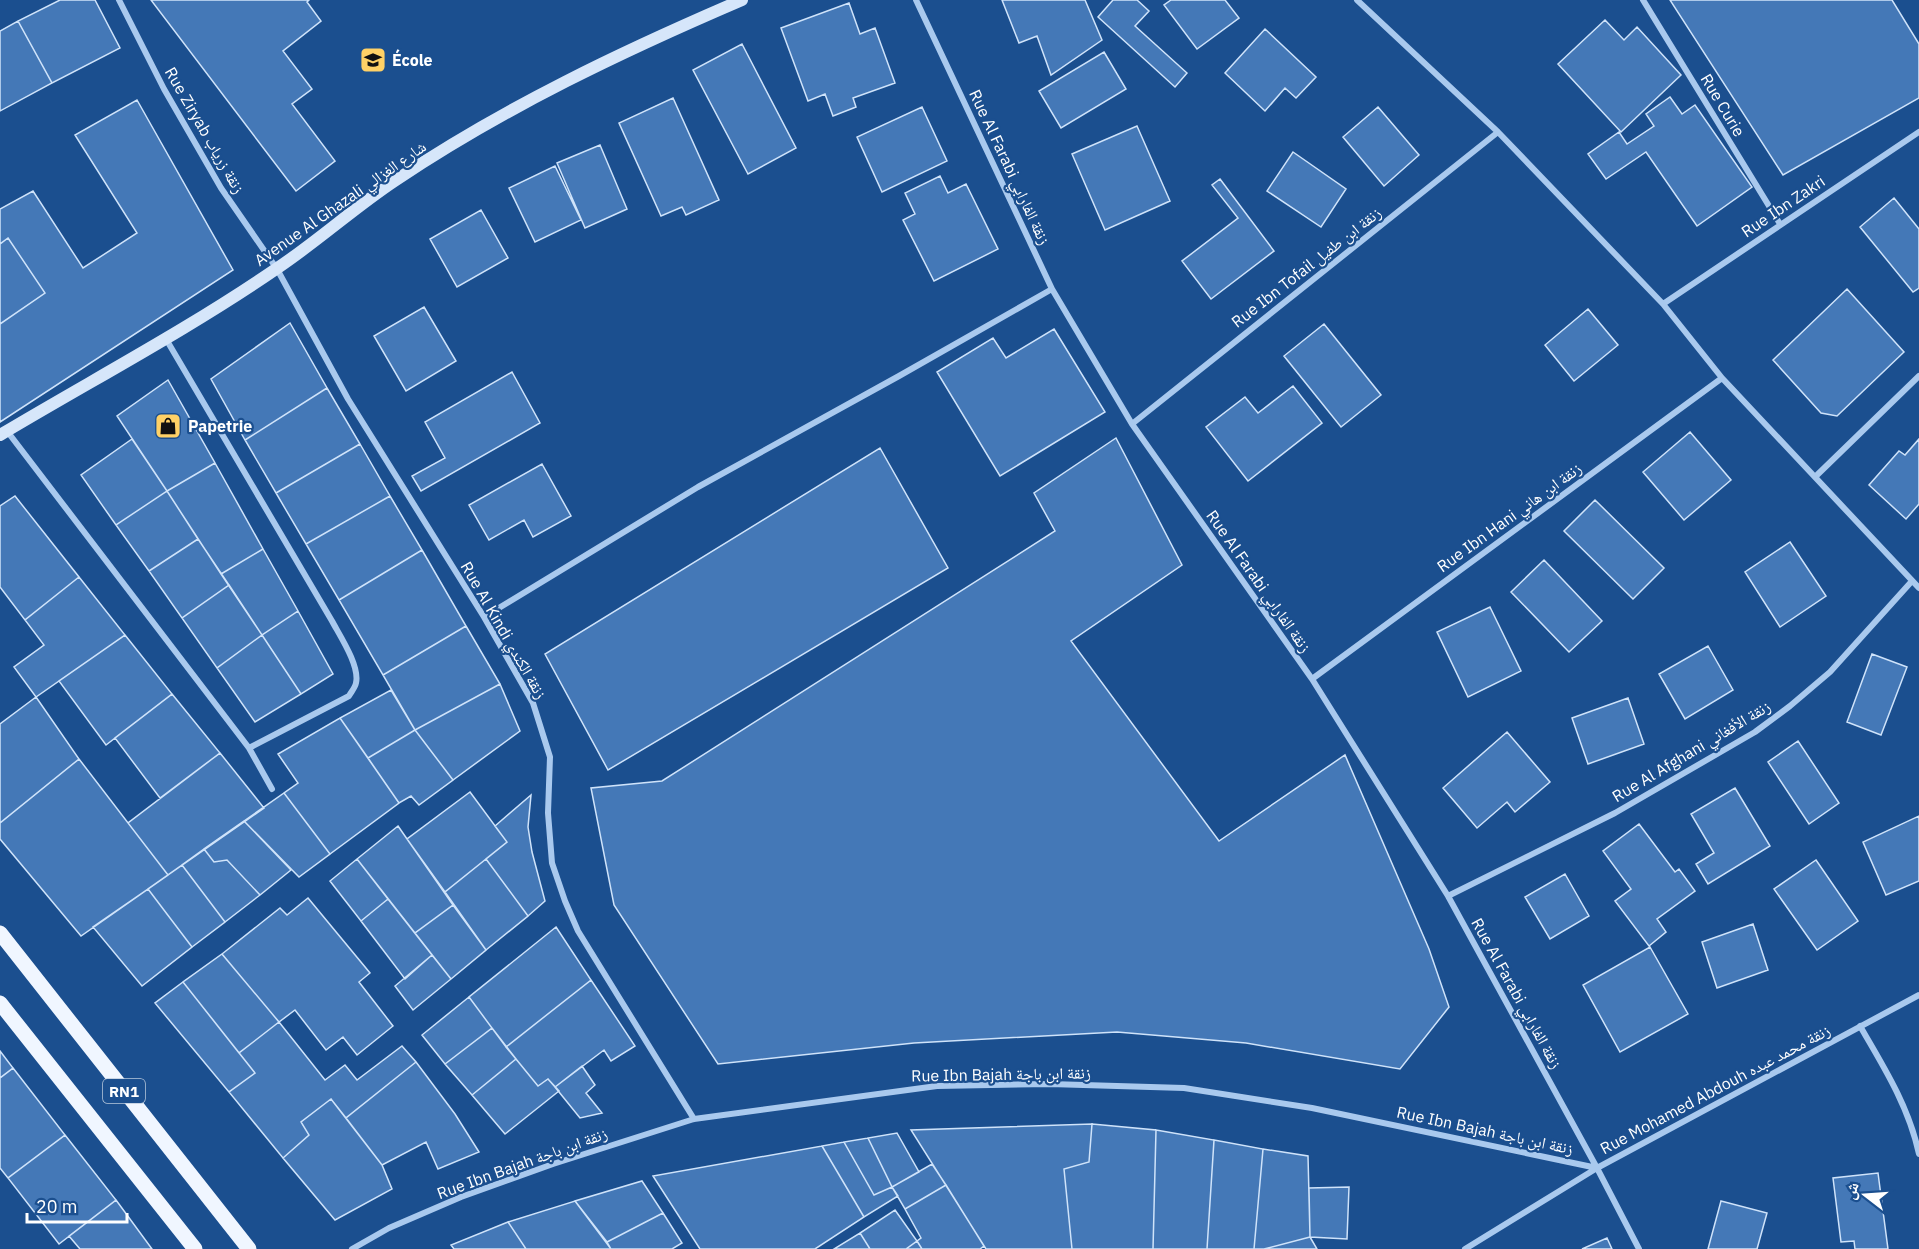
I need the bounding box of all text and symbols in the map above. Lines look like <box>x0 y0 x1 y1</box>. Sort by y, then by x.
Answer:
school or university icon: École <box>358 45 388 75</box>
place label: École <box>392 49 433 70</box>
street label: Rue Ziryab زنقة زرياب <box>161 63 249 197</box>
street label: Rue Curie <box>1697 70 1750 140</box>
street label: Rue Al Farabi زنقة الفارابي <box>962 86 1055 249</box>
street label: Avenue Al Ghazali شارع الغزالي <box>250 136 432 273</box>
street label: Rue Ibn Zakri <box>1737 171 1829 241</box>
street label: Rue Ibn Tofail زنقة ابن طفيل <box>1227 202 1385 332</box>
shop icon: Papetrie <box>153 411 183 441</box>
place label: Papetrie <box>188 416 252 436</box>
street label: Rue Ibn Hani زنقة ابن هاني <box>1433 458 1587 579</box>
street label: Rue Al Farabi زنقة الفارابي <box>1200 506 1316 658</box>
street label: Rue Al Kindi زنقة الكندي <box>454 558 551 704</box>
street label: Rue Al Afghani زنقة الأفغاني <box>1608 696 1775 809</box>
street label: Rue Al Farabi زنقة الفارابي <box>1465 914 1567 1073</box>
street label: Rue Mohamed Abdouh زنقة محمد عبده <box>1597 1020 1833 1158</box>
street label: Rue Ibn Bajah زنقة ابن باجة <box>911 1062 1091 1087</box>
road number: RN1 <box>103 1079 145 1103</box>
street label: Rue Ibn Bajah زنقة ابن باجة <box>1395 1102 1575 1159</box>
street label: Rue Ibn Bajah زنقة ابن باجة <box>434 1123 610 1204</box>
north arrow <box>1835 1165 1895 1225</box>
text: ش <box>1839 1180 1863 1202</box>
scale bar <box>27 1186 128 1224</box>
text: 20 m <box>36 1195 78 1218</box>

